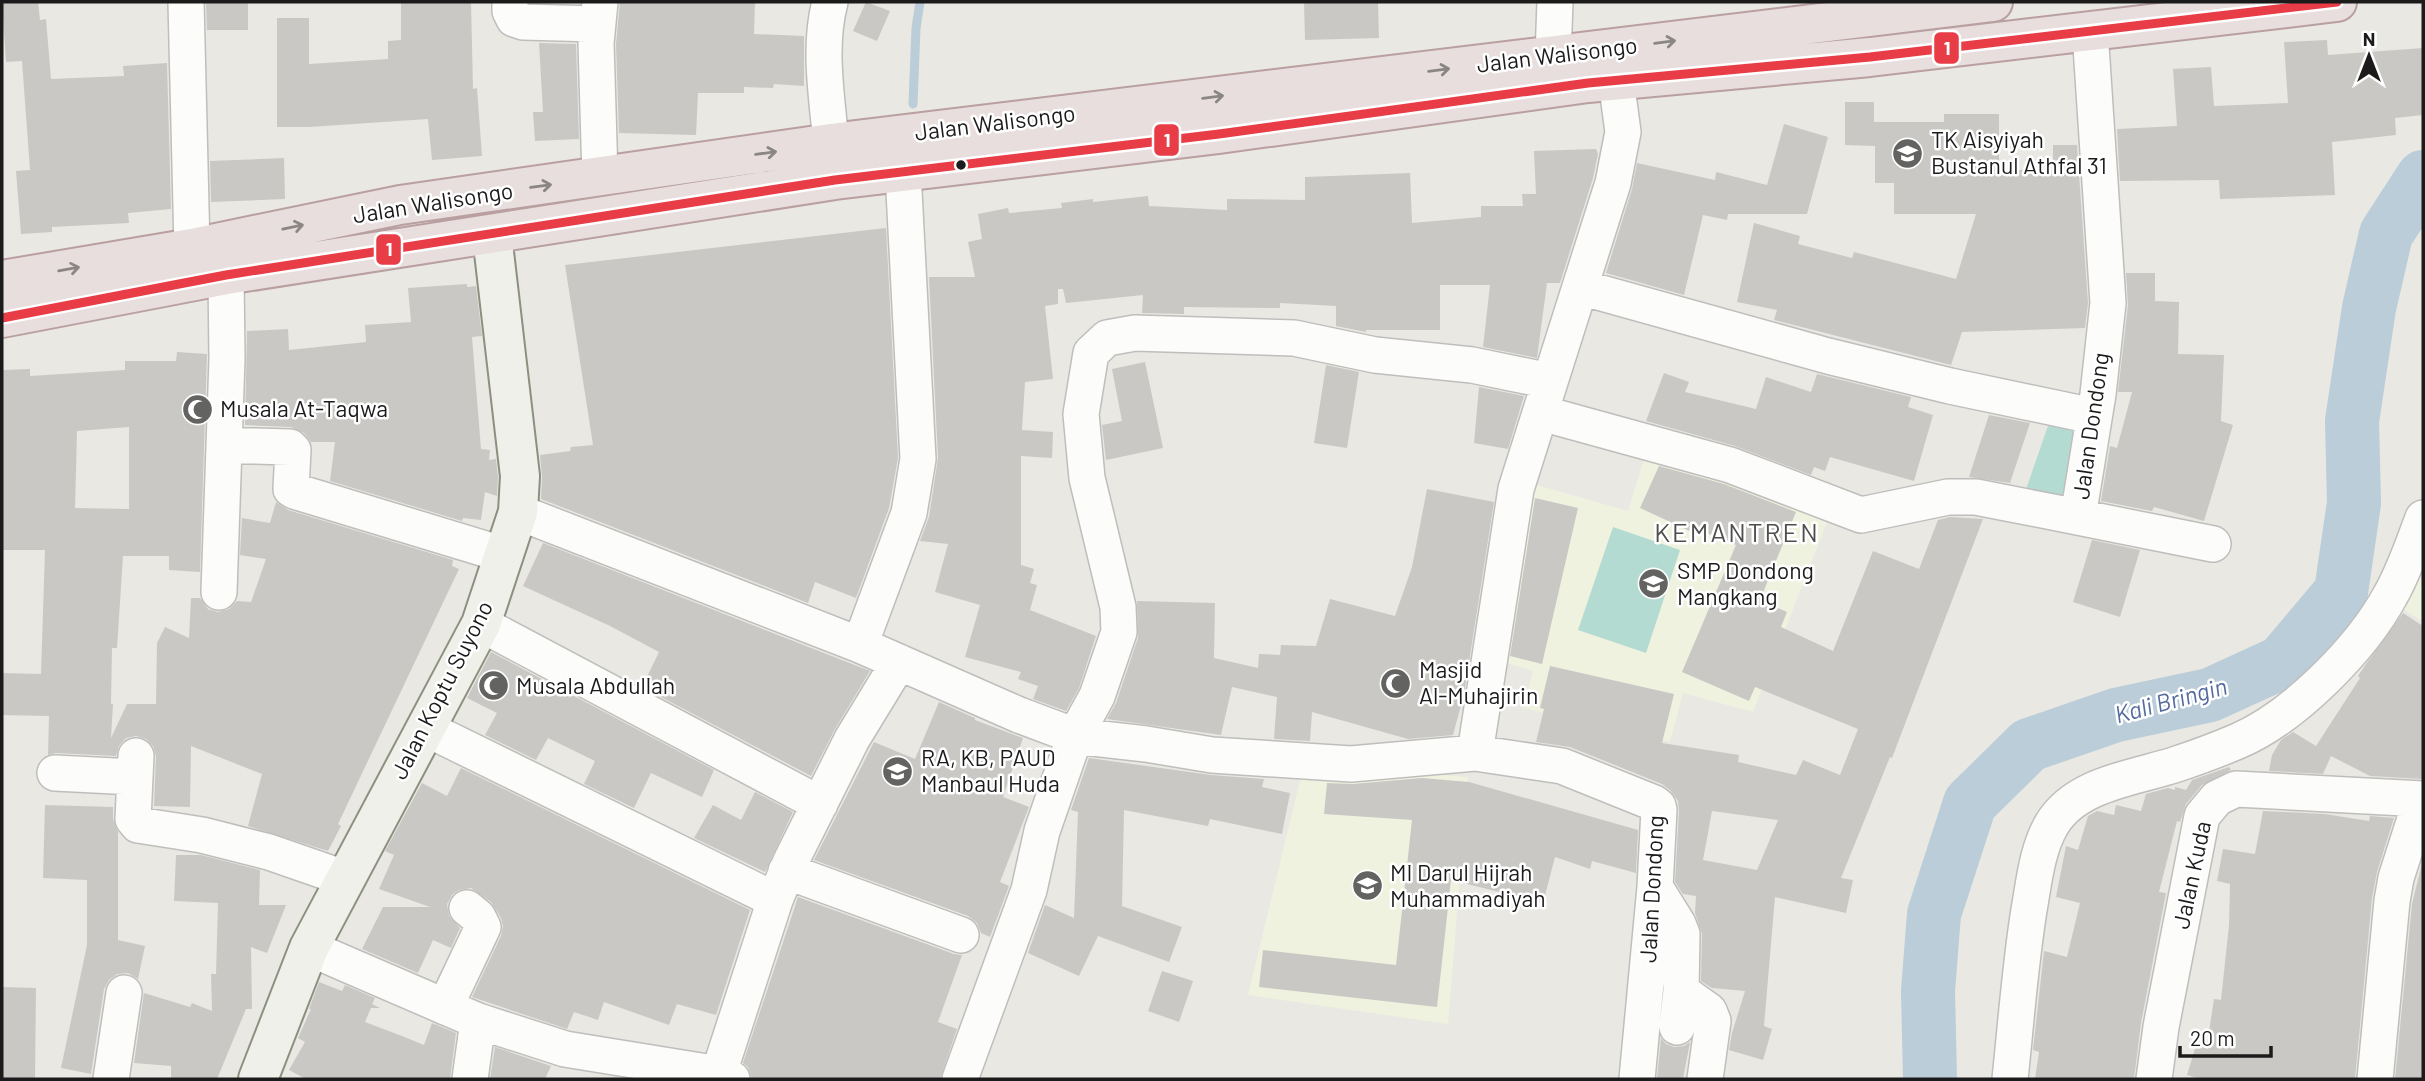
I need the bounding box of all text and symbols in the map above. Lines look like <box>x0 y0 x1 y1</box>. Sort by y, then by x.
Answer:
north arrow <box>2334 21 2404 91</box>
text: N <box>2363 27 2375 50</box>
street label: Jalan Walisongo <box>1475 30 1639 78</box>
line badge: 1 <box>1933 31 1960 65</box>
one-way arrow <box>1653 36 1676 49</box>
text: 1 <box>1944 36 1950 59</box>
one-way arrow <box>1427 63 1450 76</box>
one-way arrow <box>1202 90 1224 103</box>
street label: Jalan Walisongo <box>913 98 1077 146</box>
line badge: 1 <box>1153 123 1180 157</box>
place label: TK Aisyiyah Bustanul Athfal 31 <box>1931 125 2107 179</box>
text: 1 <box>1164 128 1170 151</box>
school or university icon: TK Aisyiyah Bustanul Athfal 31 <box>1891 136 1925 170</box>
one-way arrow <box>754 146 777 159</box>
unlabelled marker <box>954 158 968 172</box>
street label: Jalan Walisongo <box>351 176 515 229</box>
one-way arrow <box>529 179 552 192</box>
one-way arrow <box>281 220 304 234</box>
line badge: 1 <box>375 233 402 266</box>
text: 1 <box>386 237 392 260</box>
one-way arrow <box>57 262 80 275</box>
street label: Jalan Dondong <box>2066 351 2114 501</box>
mosque icon: Musala At-Taqwa <box>180 392 214 426</box>
place label: Musala At-Taqwa <box>220 394 388 422</box>
district label: KEMANTREN <box>1654 516 1820 547</box>
place label: SMP Dondong Mangkang <box>1677 556 1814 610</box>
school or university icon: SMP Dondong Mangkang <box>1637 567 1671 601</box>
street label: Jalan Koptu Suyono <box>384 596 498 783</box>
place label: Masjid Al-Muhajirin <box>1419 655 1538 709</box>
mosque icon: Masjid Al-Muhajirin <box>1379 666 1413 700</box>
mosque icon: Musala Abdullah <box>476 669 510 703</box>
place label: Musala Abdullah <box>516 671 675 699</box>
water label: Kali Bringin <box>2111 671 2230 728</box>
place label: RA, KB, PAUD Manbaul Huda <box>921 743 1060 797</box>
school or university icon: RA, KB, PAUD Manbaul Huda <box>881 754 915 788</box>
street label: Jalan Dondong <box>1633 814 1669 964</box>
street label: Jalan Kuda <box>2166 818 2216 931</box>
place label: MI Darul Hijrah Muhammadiyah <box>1390 858 1546 912</box>
school or university icon: MI Darul Hijrah Muhammadiyah <box>1350 869 1384 903</box>
scale bar <box>2180 1014 2271 1058</box>
text: 20 m <box>2190 1025 2235 1050</box>

